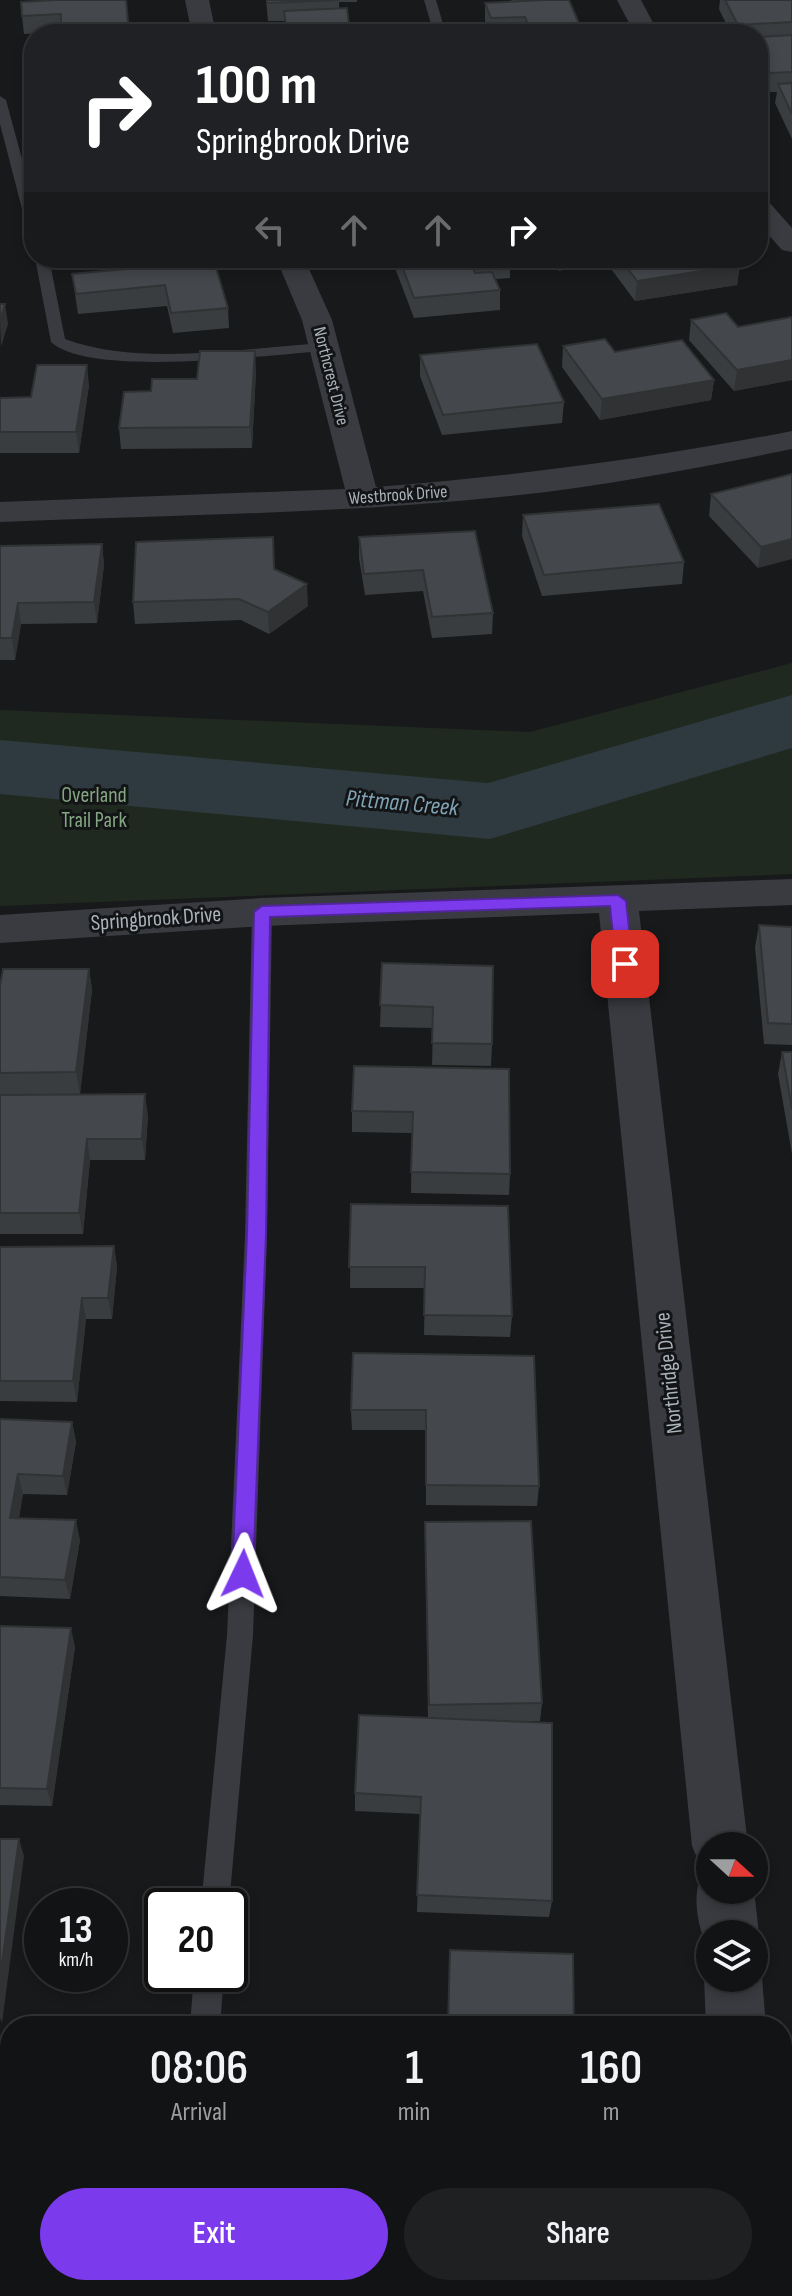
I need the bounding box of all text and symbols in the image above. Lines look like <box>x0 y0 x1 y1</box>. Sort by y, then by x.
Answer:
text: 100 m <box>196 53 317 120</box>
icon: right <box>64 56 168 160</box>
text: Springbrook Drive <box>196 121 410 164</box>
icon: left <box>248 208 292 252</box>
icon: ahead <box>332 208 376 252</box>
icon: ahead <box>416 208 460 252</box>
icon: right <box>500 208 544 252</box>
street label: Northcrest Drive <box>309 325 353 427</box>
street label: Westbrook Drive <box>348 481 448 509</box>
park label: Overland Trail Park <box>61 782 127 834</box>
water label: Pittman Creek <box>345 784 460 822</box>
street label: Springbrook Drive <box>90 901 222 937</box>
pin <box>591 930 659 998</box>
icon: arrive <box>603 942 647 986</box>
street label: Northridge Drive <box>649 1311 689 1435</box>
position arrow <box>201 1532 285 1616</box>
north arrow <box>696 1832 768 1904</box>
map controls <box>696 1832 768 1992</box>
speed limit sign: 20 <box>144 1888 248 1992</box>
text: 13 <box>59 1906 93 1954</box>
button: layers <box>696 1920 768 1992</box>
text: km/h <box>59 1948 93 1972</box>
text: 08:06 <box>150 2040 248 2097</box>
text: 1 <box>405 2040 423 2097</box>
text: 160 <box>580 2040 642 2097</box>
text: Arrival <box>171 2097 227 2128</box>
text: min <box>398 2097 430 2128</box>
text: m <box>603 2097 620 2128</box>
button: Exit <box>40 2188 388 2280</box>
button: Share <box>404 2188 752 2280</box>

